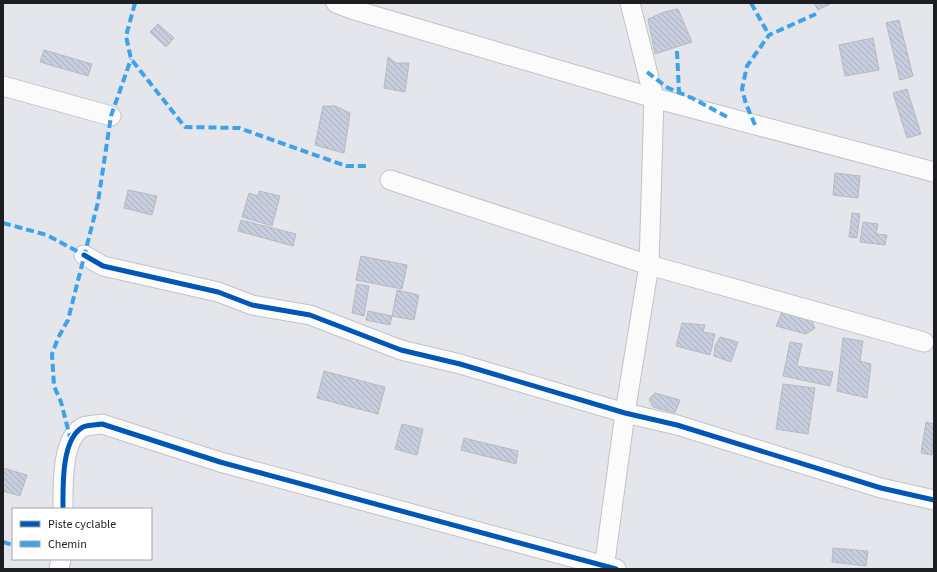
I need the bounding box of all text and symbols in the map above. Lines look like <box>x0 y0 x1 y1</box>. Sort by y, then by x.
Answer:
legend <box>12 508 152 560</box>
text: Piste cyclable <box>48 516 116 533</box>
text: Chemin <box>48 536 87 553</box>

